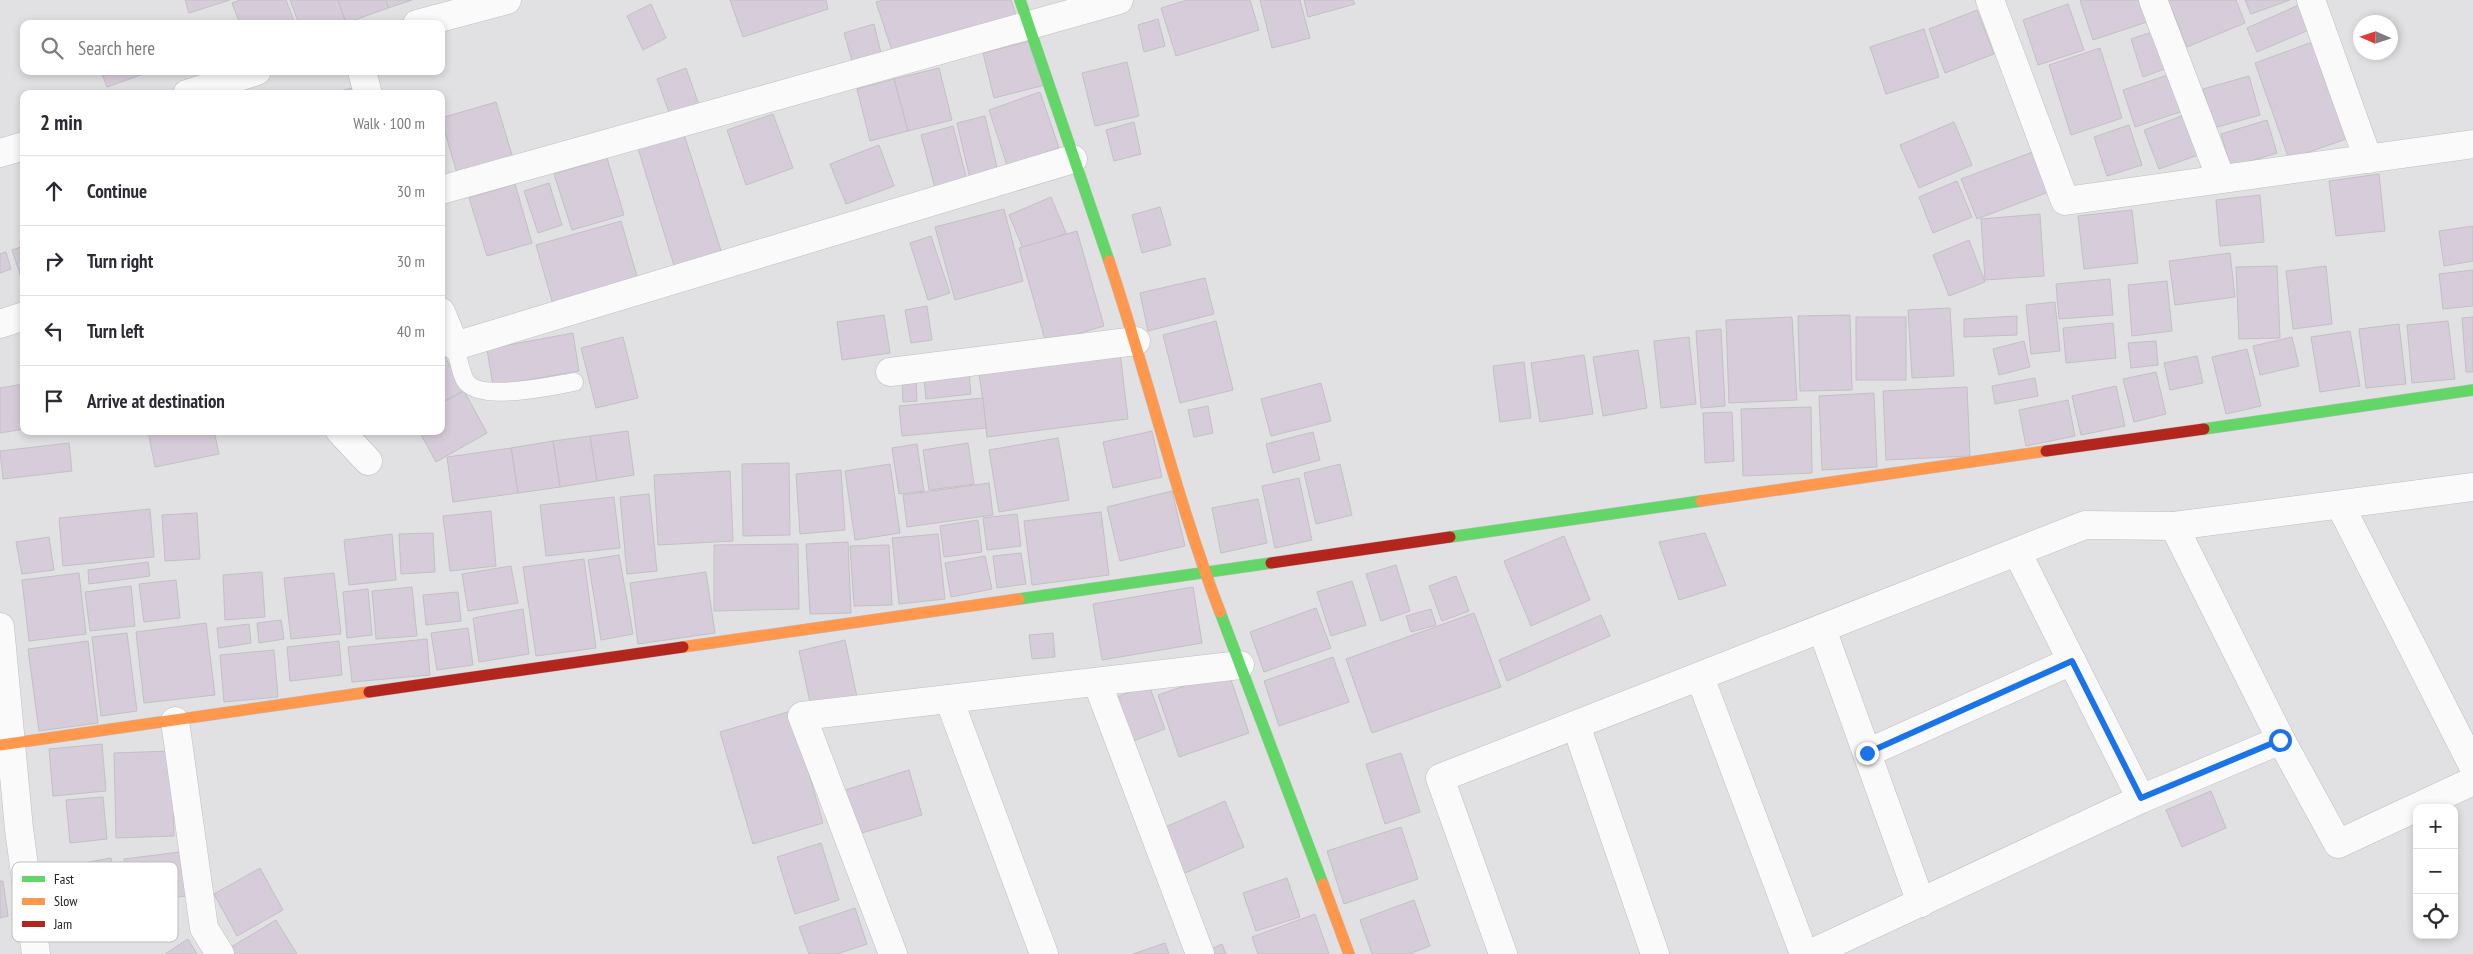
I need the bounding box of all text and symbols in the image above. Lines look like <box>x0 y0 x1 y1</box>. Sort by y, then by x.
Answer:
north arrow <box>2353 15 2398 60</box>
search box <box>20 20 445 75</box>
icon: search <box>38 34 66 62</box>
text: Search here <box>78 36 155 60</box>
text: 2 min <box>40 109 82 136</box>
text: Walk · 100 m <box>353 113 425 133</box>
icon: ahead <box>40 177 68 205</box>
text: Continue <box>87 179 147 203</box>
text: 30 m <box>397 181 425 201</box>
icon: right <box>40 247 68 275</box>
text: Turn right <box>87 249 153 273</box>
text: 30 m <box>397 251 425 271</box>
icon: left <box>40 317 68 345</box>
text: Turn left <box>87 319 144 343</box>
text: 40 m <box>397 321 425 341</box>
icon: arrive <box>40 387 68 415</box>
text: Arrive at destination <box>87 389 225 413</box>
route start <box>2269 729 2292 752</box>
route end <box>1856 742 1879 765</box>
map controls <box>2413 804 2458 939</box>
button: + <box>2413 804 2458 849</box>
button: − <box>2413 849 2458 894</box>
legend <box>12 862 178 942</box>
text: Fast <box>54 870 74 888</box>
text: Slow <box>54 892 78 910</box>
button: locate <box>2413 894 2458 939</box>
text: Jam <box>53 915 72 933</box>

